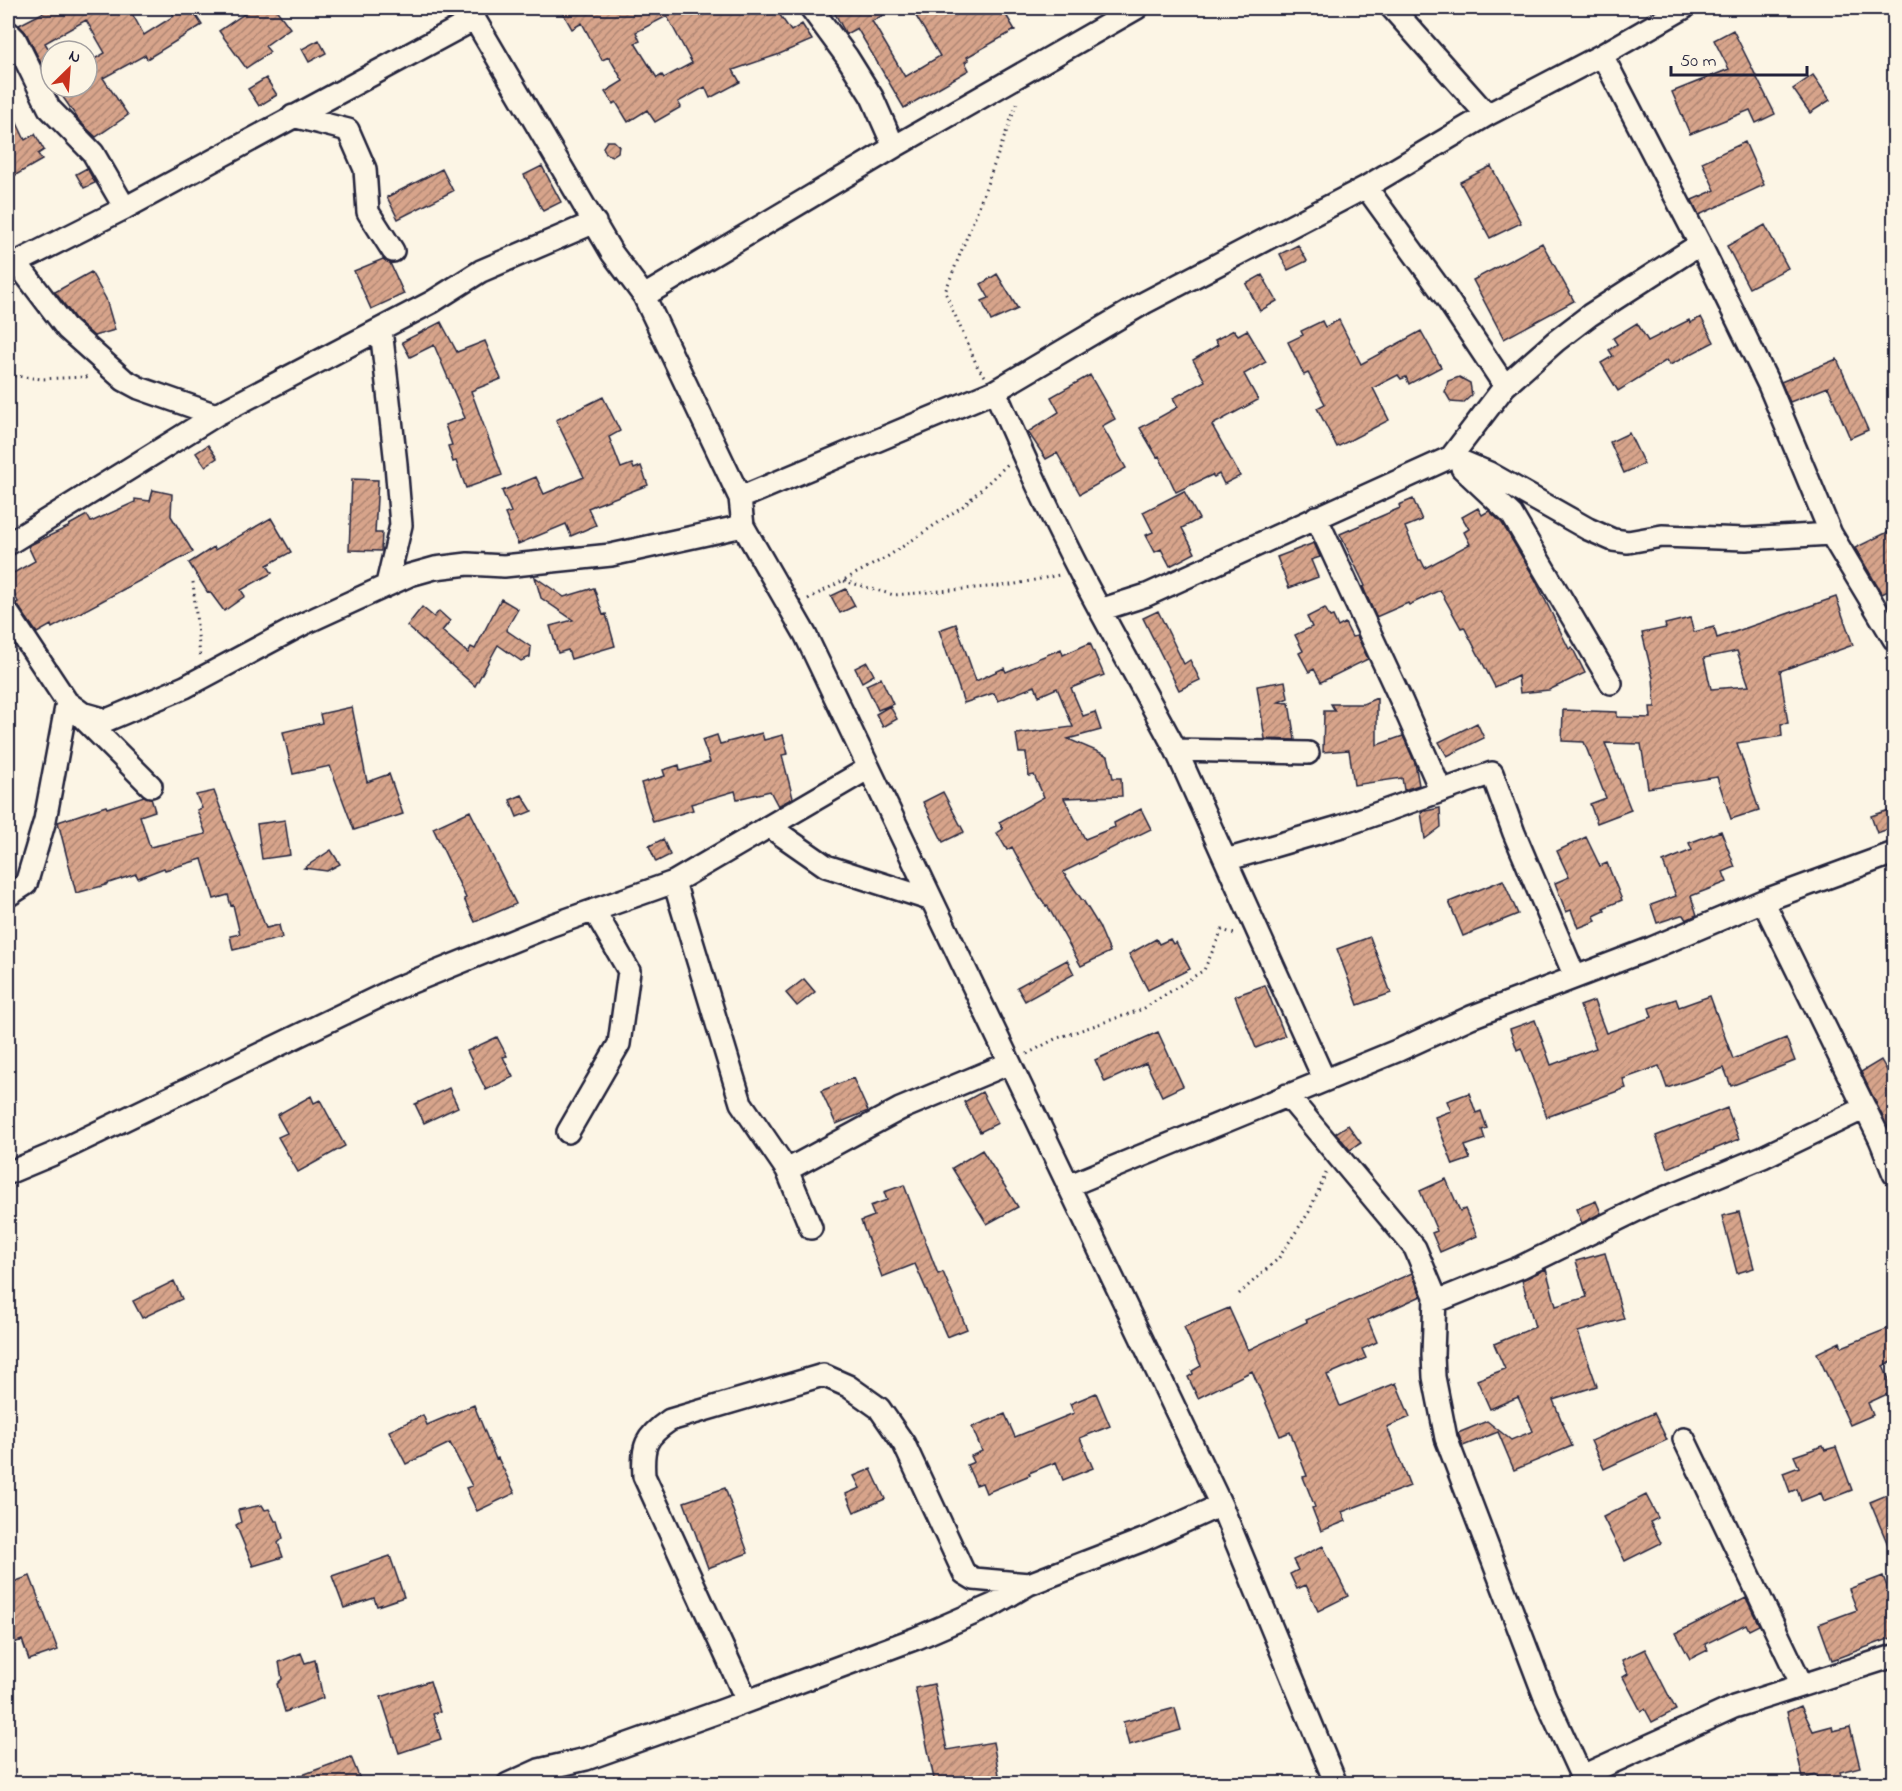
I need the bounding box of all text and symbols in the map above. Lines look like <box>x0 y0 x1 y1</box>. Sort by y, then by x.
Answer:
north arrow <box>39 39 99 99</box>
scale bar <box>1671 39 1808 77</box>
text: N <box>65 44 85 70</box>
text: 50 m <box>1680 49 1717 75</box>

